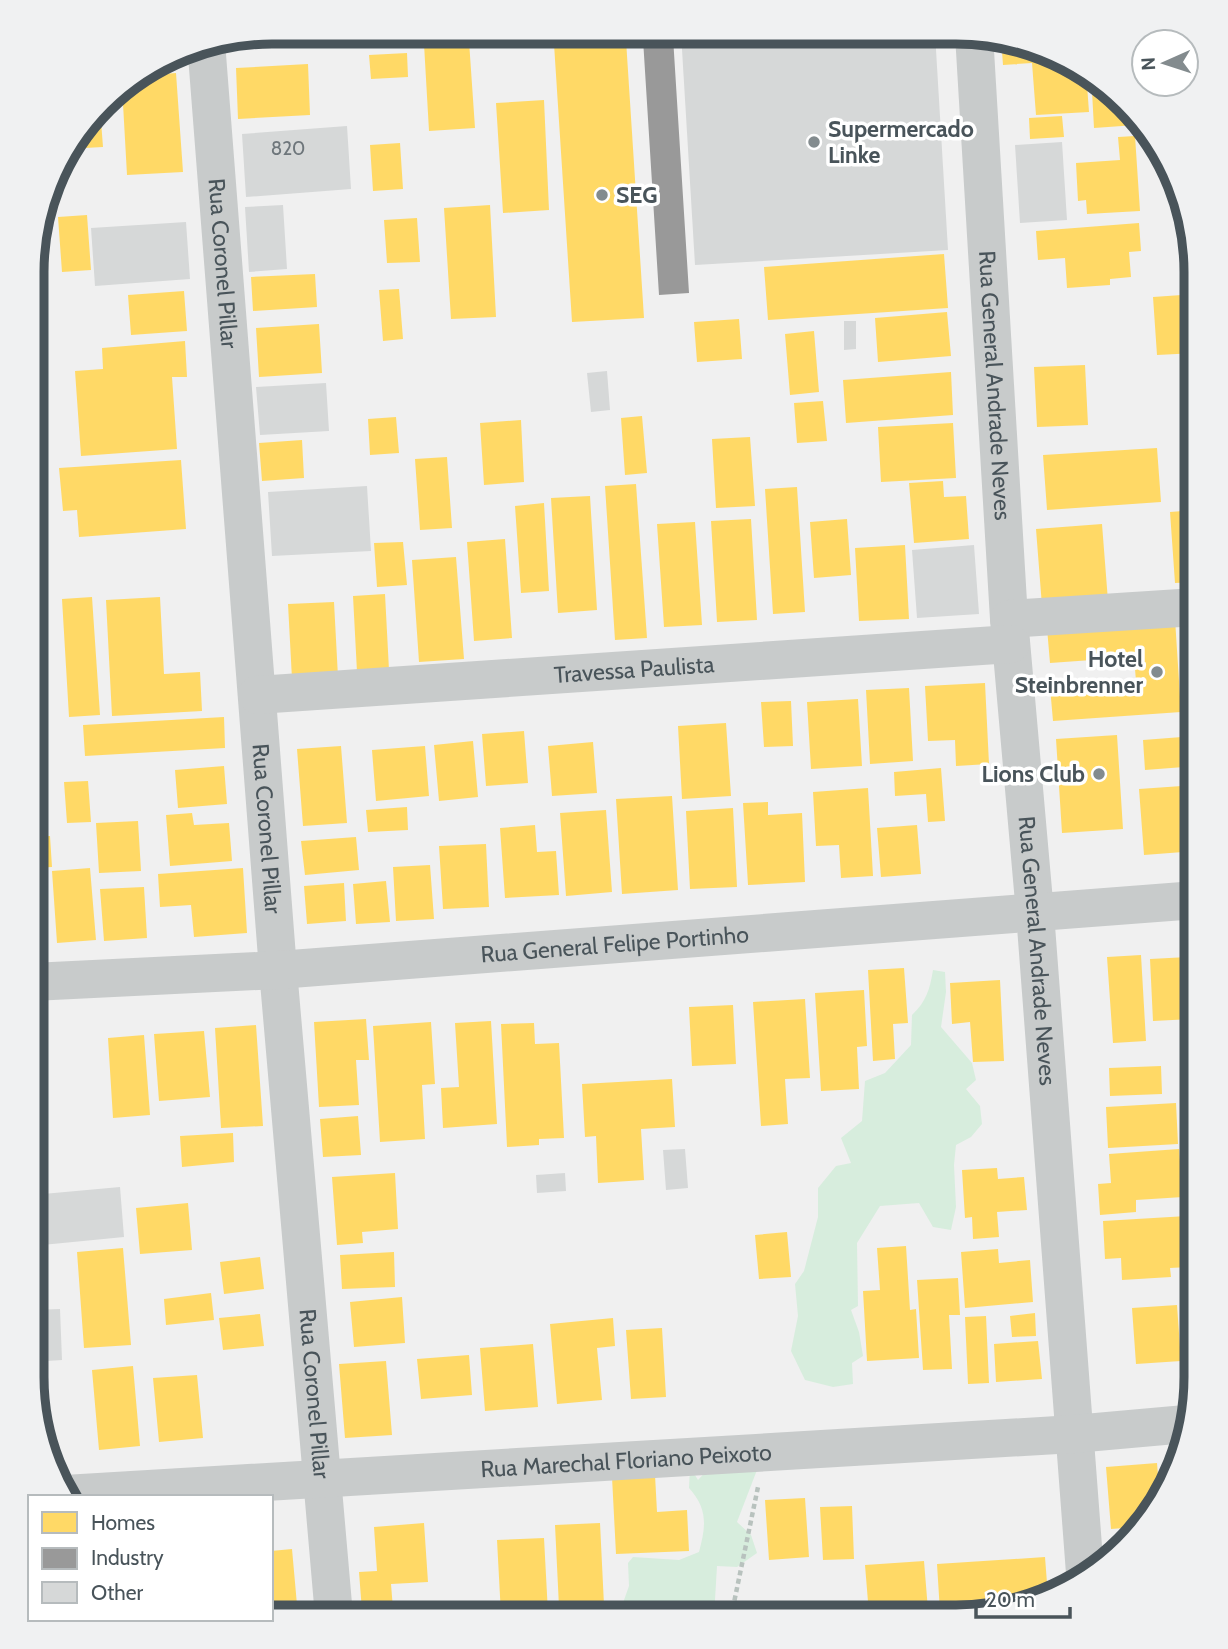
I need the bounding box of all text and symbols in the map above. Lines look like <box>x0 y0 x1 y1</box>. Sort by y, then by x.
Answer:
north arrow <box>1130 28 1200 98</box>
text: N <box>1137 57 1160 71</box>
place label: Supermercado Linke <box>828 115 974 169</box>
marker: Supermercado Linke <box>806 134 822 150</box>
house number: 820 <box>271 137 305 160</box>
street label: Rua Coronel Pillar <box>203 177 244 350</box>
place label: SEG <box>616 181 657 209</box>
marker: SEG <box>594 187 610 203</box>
street label: Rua General Andrade Neves <box>973 250 1017 521</box>
place label: Hotel Steinbrenner <box>1015 645 1143 699</box>
street label: Travessa Paulista <box>553 650 715 689</box>
marker: Hotel Steinbrenner <box>1149 664 1165 680</box>
street label: Rua Coronel Pillar <box>246 743 288 915</box>
place label: Lions Club <box>982 760 1085 788</box>
marker: Lions Club <box>1091 766 1107 782</box>
street label: Rua General Andrade Neves <box>1012 815 1062 1086</box>
street label: Rua General Felipe Portinho <box>480 920 750 969</box>
street label: Rua Coronel Pillar <box>293 1308 336 1480</box>
street label: Rua Marechal Floriano Peixoto <box>480 1438 772 1483</box>
legend <box>28 1495 273 1621</box>
text: Homes <box>91 1510 155 1535</box>
text: Industry <box>91 1545 164 1570</box>
scale bar <box>976 1576 1070 1620</box>
text: Other <box>91 1580 143 1605</box>
text: 20 m <box>986 1587 1035 1612</box>

